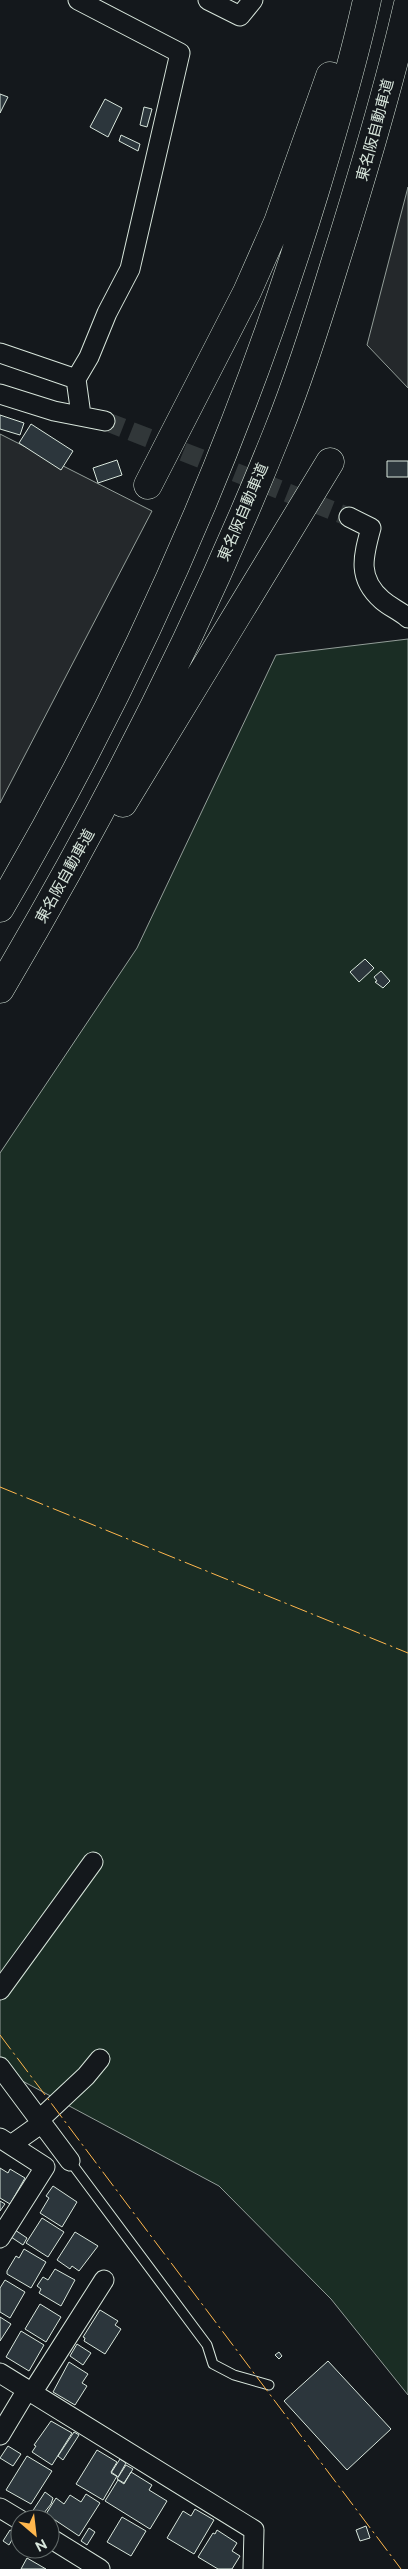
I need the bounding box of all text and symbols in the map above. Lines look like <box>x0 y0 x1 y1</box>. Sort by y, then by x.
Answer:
street label: 東名阪自動車道 <box>353 77 397 183</box>
street label: 東名阪自動車道 <box>214 460 272 564</box>
street label: 東名阪自動車道 <box>32 826 98 926</box>
north arrow <box>10 2509 60 2559</box>
text: N <box>33 2536 50 2555</box>

